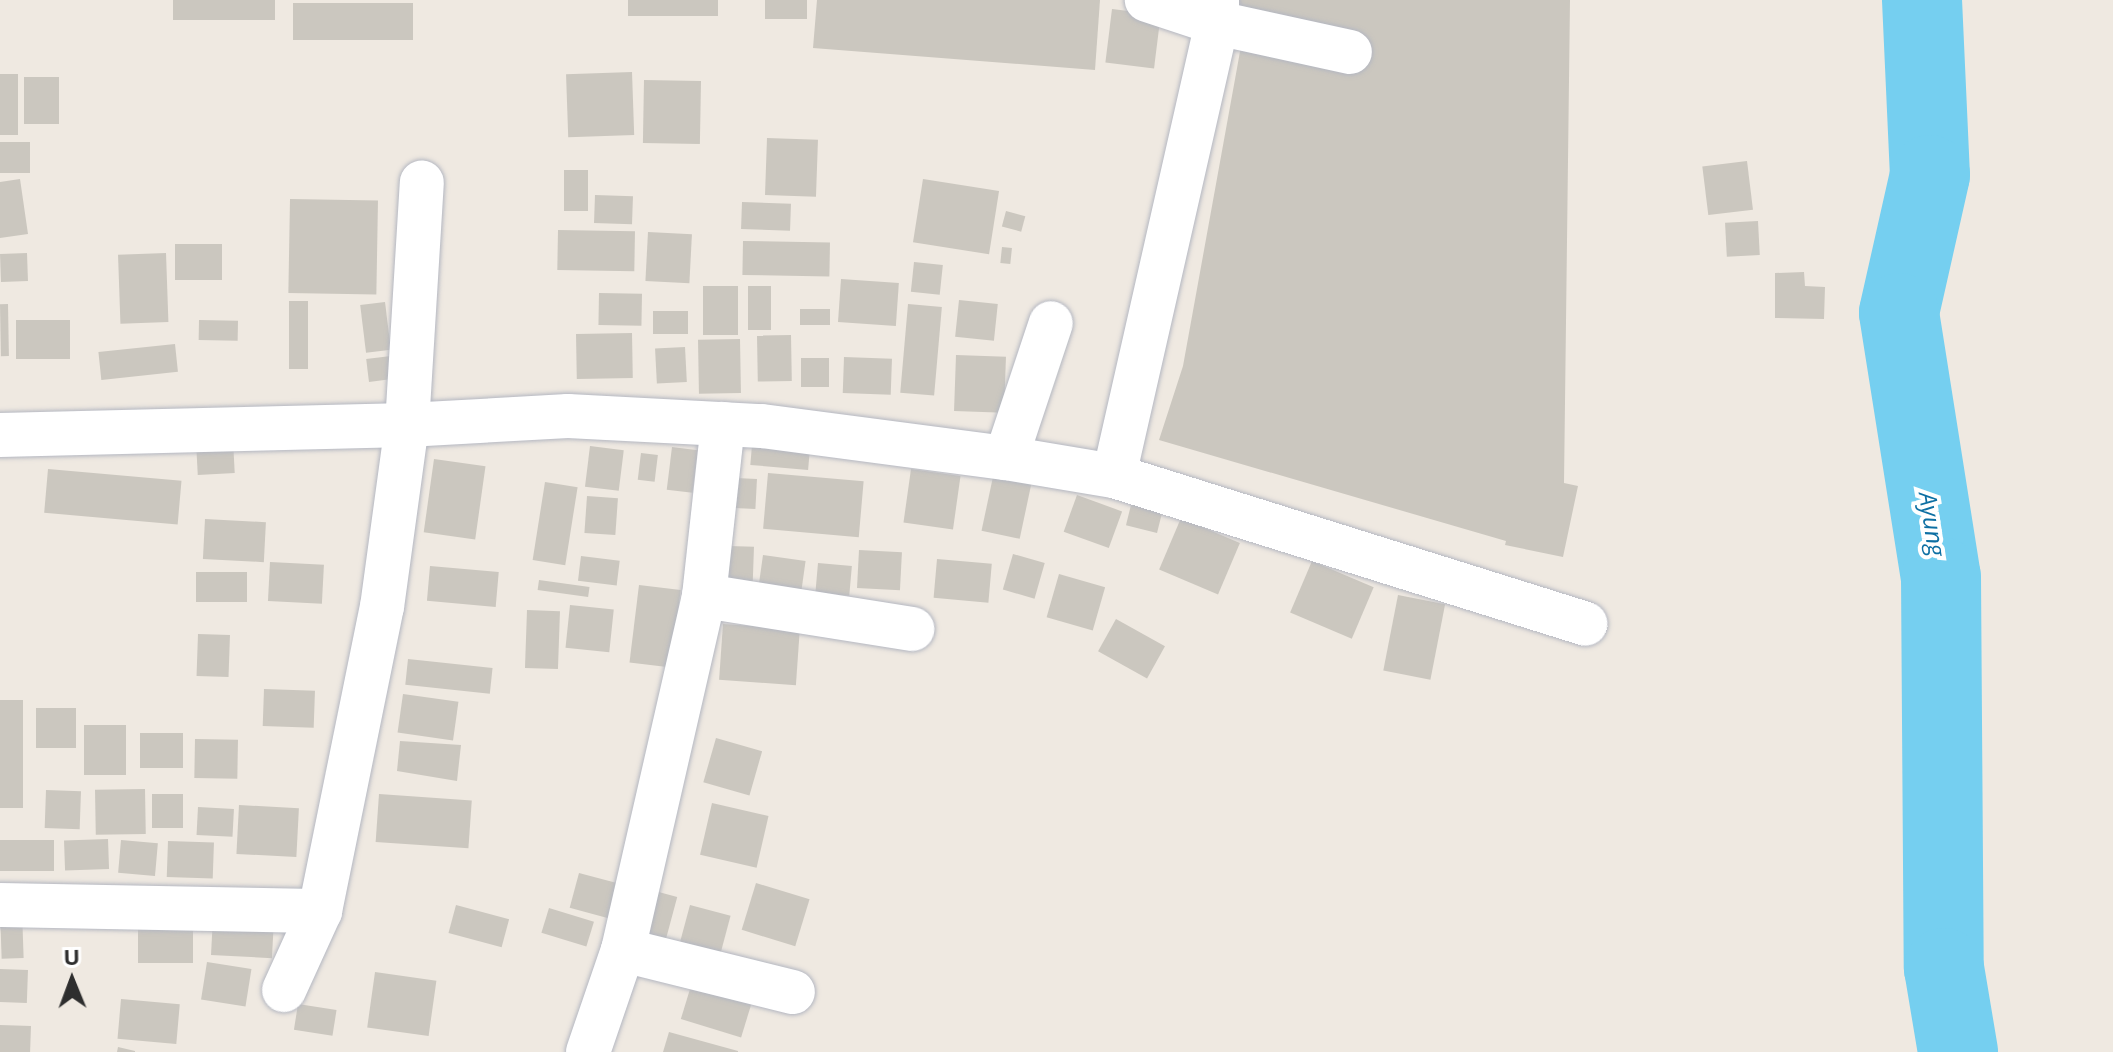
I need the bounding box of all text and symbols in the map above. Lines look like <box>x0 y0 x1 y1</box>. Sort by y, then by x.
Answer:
water label: Ayung <box>1914 490 1952 558</box>
north arrow <box>32 940 112 1020</box>
text: U <box>63 941 80 971</box>

